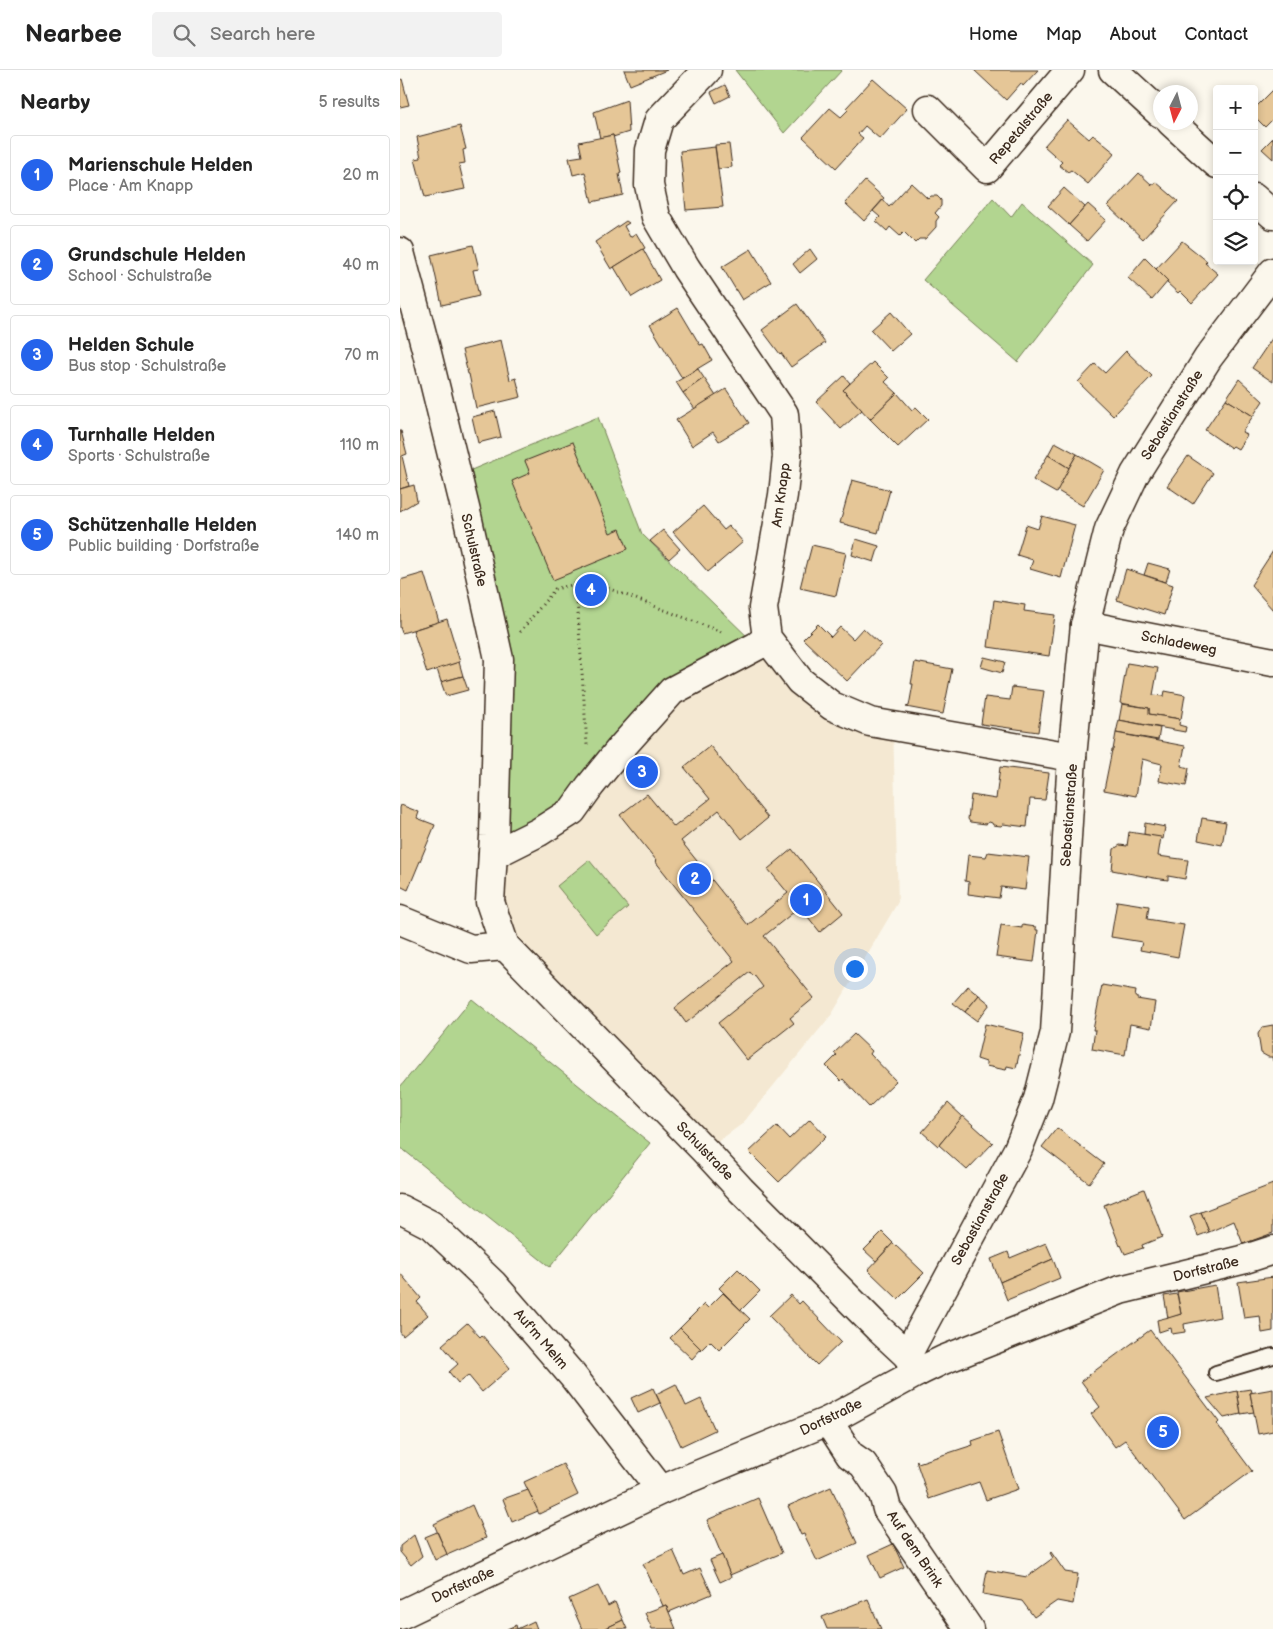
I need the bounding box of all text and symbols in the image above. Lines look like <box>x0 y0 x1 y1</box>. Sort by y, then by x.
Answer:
search box <box>152 12 502 57</box>
text: Nearbee <box>25 20 122 49</box>
icon: search <box>170 21 198 49</box>
text: Search here <box>210 23 315 46</box>
text: Home <box>969 24 1018 45</box>
text: Map <box>1046 24 1082 45</box>
text: About <box>1110 24 1157 45</box>
text: Contact <box>1185 24 1248 45</box>
north arrow <box>1153 85 1198 130</box>
map controls <box>1213 85 1258 265</box>
button: + <box>1213 85 1258 130</box>
street label: Repetalstraße <box>986 88 1056 168</box>
text: Nearby <box>20 90 90 115</box>
text: 5 results <box>318 93 380 112</box>
button: − <box>1213 130 1258 175</box>
text: Marienschule Helden <box>68 154 253 177</box>
text: 1 <box>34 166 40 185</box>
text: 20 m <box>343 166 379 185</box>
button: locate <box>1213 175 1258 220</box>
text: Place · Am Knapp <box>68 177 193 196</box>
button: layers <box>1213 220 1258 265</box>
text: Grundschule Helden <box>68 244 246 267</box>
text: 2 <box>32 256 42 275</box>
text: 40 m <box>342 256 379 275</box>
text: School · Schulstraße <box>68 267 212 286</box>
text: Helden Schule <box>68 334 194 357</box>
text: 3 <box>32 346 42 365</box>
text: 70 m <box>344 346 379 365</box>
text: Bus stop · Schulstraße <box>68 357 226 376</box>
street label: Sebastianstraße <box>1138 367 1206 463</box>
text: Turnhalle Helden <box>68 424 215 447</box>
text: 4 <box>32 436 42 455</box>
text: 110 m <box>340 436 379 455</box>
text: Sports · Schulstraße <box>68 447 210 466</box>
street label: Am Knapp <box>768 462 794 528</box>
street label: Schulstraße <box>457 512 491 588</box>
text: Schützenhalle Helden <box>68 514 257 537</box>
text: 5 <box>32 526 42 545</box>
text: 140 m <box>336 526 379 545</box>
text: Public building · Dorfstraße <box>68 537 259 556</box>
pin: 4 <box>575 571 607 609</box>
street label: Schladeweg <box>1140 627 1218 659</box>
pin: 3 <box>626 753 658 791</box>
street label: Sebastianstraße <box>1057 763 1081 867</box>
pin: 2 <box>679 860 711 898</box>
pin: 1 <box>790 881 822 919</box>
your location <box>842 956 868 982</box>
street label: Schulstraße <box>673 1118 737 1184</box>
street label: Sebastianstraße <box>948 1170 1012 1268</box>
street label: Dorfstraße <box>1171 1253 1241 1285</box>
street label: Auf'm Melm <box>510 1305 572 1373</box>
street label: Dorfstraße <box>797 1395 865 1439</box>
pin: 5 <box>1147 1413 1179 1451</box>
street label: Auf dem Brink <box>883 1507 947 1591</box>
street label: Dorfstraße <box>429 1563 497 1607</box>

